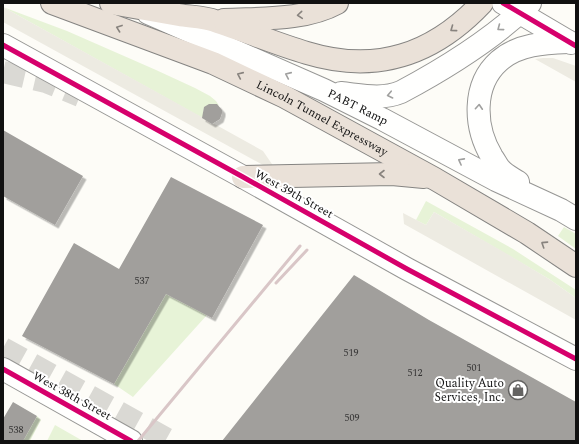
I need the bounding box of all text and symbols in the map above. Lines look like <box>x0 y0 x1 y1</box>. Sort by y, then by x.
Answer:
one-way arrow <box>297 10 303 19</box>
one-way arrow <box>498 23 505 30</box>
one-way arrow <box>115 24 122 32</box>
one-way arrow <box>450 24 457 32</box>
one-way arrow <box>285 71 292 79</box>
one-way arrow <box>237 72 244 80</box>
street label: Lincoln Tunnel Expressway <box>253 75 393 162</box>
street label: PABT Ramp <box>324 84 392 130</box>
one-way arrow <box>387 91 393 99</box>
one-way arrow <box>474 104 483 110</box>
one-way arrow <box>458 159 465 166</box>
street label: West 39th Street <box>251 165 337 223</box>
one-way arrow <box>379 170 385 178</box>
one-way arrow <box>541 242 548 249</box>
house number: 537 <box>135 273 150 289</box>
house number: 519 <box>344 345 359 361</box>
house number: 501 <box>467 360 482 376</box>
house number: 512 <box>408 365 423 381</box>
street label: West 38th Street <box>29 367 115 425</box>
place label: Quality Auto Services, Inc. <box>434 374 504 407</box>
shop icon: Quality Auto Services, Inc. <box>507 379 529 401</box>
house number: 509 <box>345 410 360 426</box>
house number: 538 <box>9 422 24 438</box>

